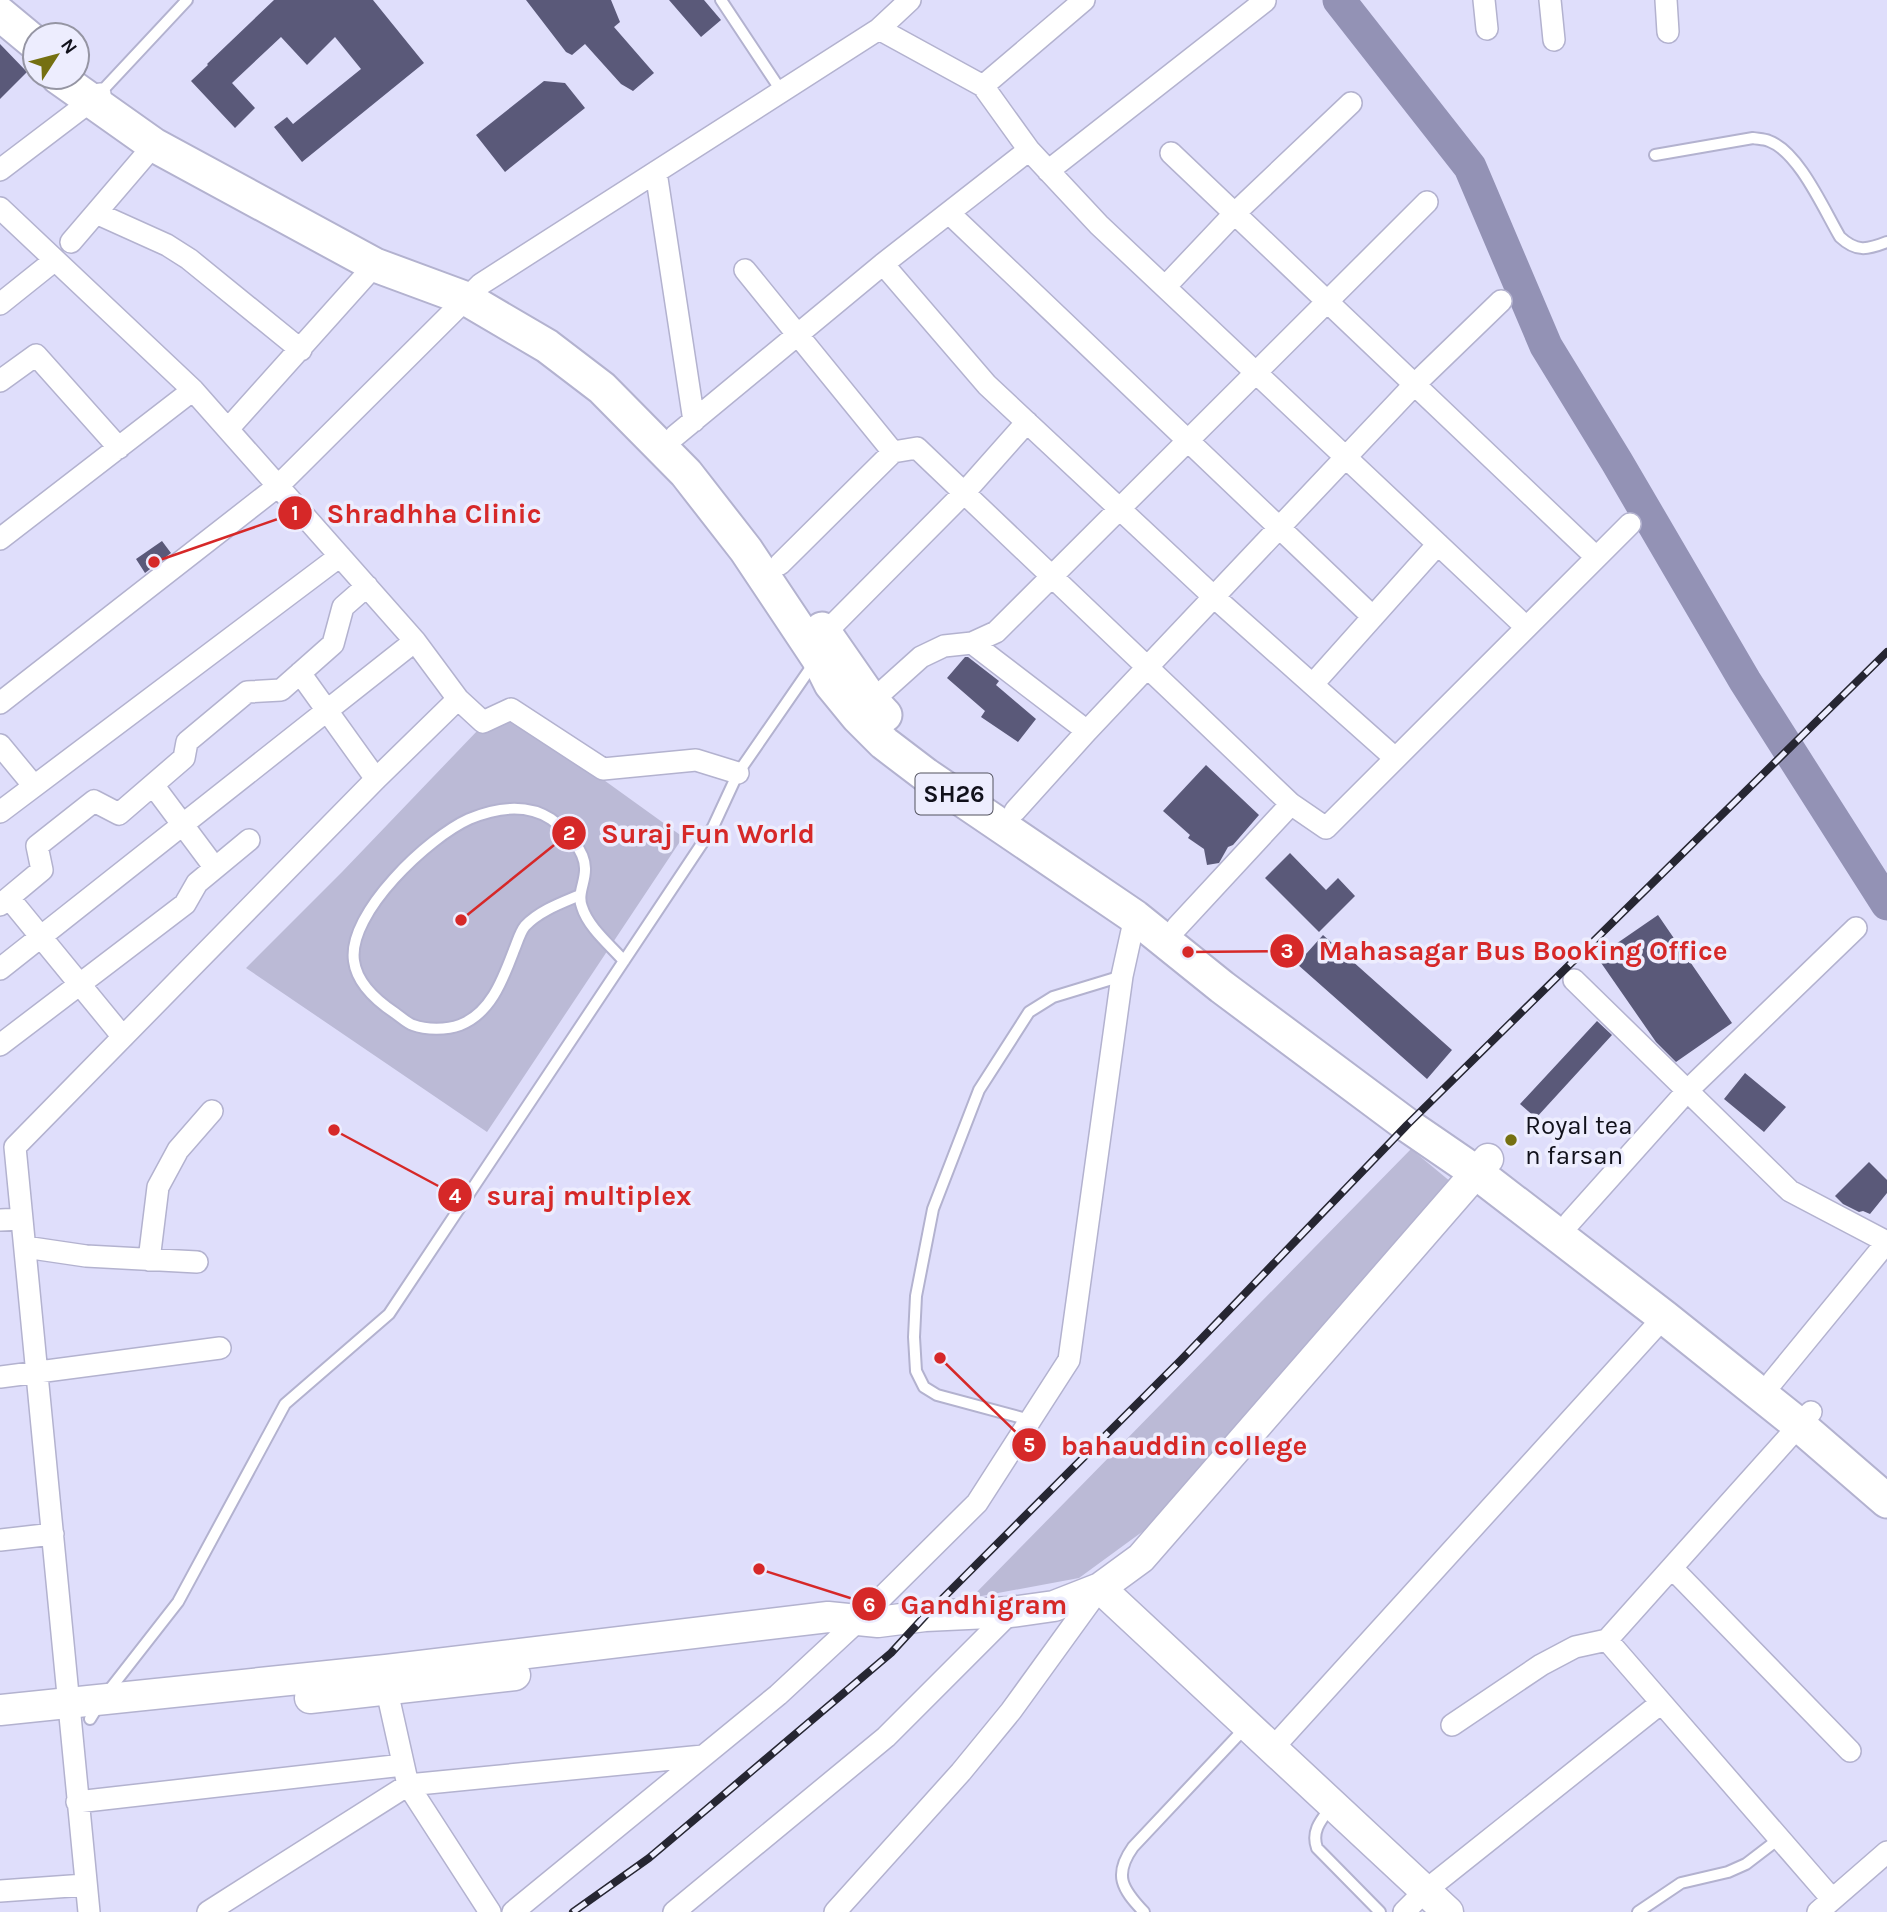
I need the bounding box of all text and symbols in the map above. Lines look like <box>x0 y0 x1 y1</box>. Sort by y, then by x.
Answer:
north arrow <box>21 21 91 91</box>
text: N <box>56 35 82 59</box>
callout: Shradhha Clinic <box>277 489 555 538</box>
text: Shradhha Clinic <box>326 497 542 530</box>
text: 1 <box>291 501 299 525</box>
road number: SH26 <box>916 774 992 814</box>
callout: Suraj Fun World <box>552 808 828 857</box>
text: Suraj Fun World <box>601 817 815 850</box>
text: 2 <box>563 821 575 845</box>
callout: Mahasagar Bus Booking Office <box>1270 926 1742 975</box>
text: Mahasagar Bus Booking Office <box>1318 934 1728 967</box>
text: 3 <box>1280 939 1294 963</box>
place label: Royal tea n farsan <box>1525 1110 1632 1171</box>
marker: Royal tea n farsan <box>1503 1132 1519 1148</box>
callout: suraj multiplex <box>437 1171 705 1220</box>
text: suraj multiplex <box>487 1179 692 1212</box>
text: 4 <box>449 1184 462 1208</box>
callout: bahauddin college <box>1012 1421 1322 1470</box>
text: bahauddin college <box>1061 1429 1307 1462</box>
text: 5 <box>1023 1433 1035 1457</box>
callout: Gandhigram <box>852 1580 1081 1629</box>
text: Gandhigram <box>901 1588 1067 1621</box>
text: 6 <box>863 1593 875 1617</box>

